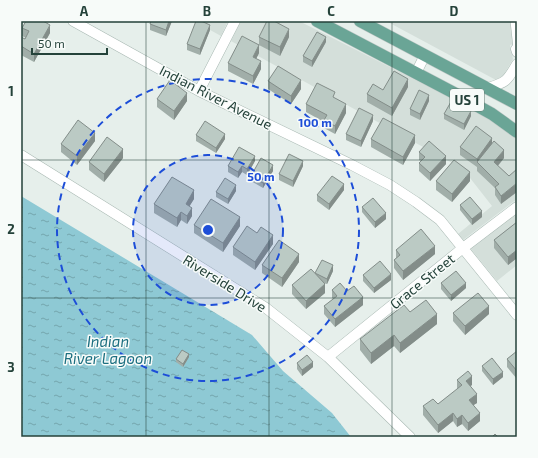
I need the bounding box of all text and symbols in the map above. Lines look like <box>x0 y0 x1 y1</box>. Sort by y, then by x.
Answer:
text: A <box>80 3 89 19</box>
text: B <box>203 3 211 19</box>
text: C <box>327 3 335 19</box>
text: D <box>450 3 459 19</box>
scale bar <box>32 30 107 56</box>
text: 50 m <box>38 36 65 50</box>
street label: Indian River Avenue <box>157 61 275 133</box>
text: 1 <box>8 83 14 99</box>
road number: US 1 <box>450 89 484 111</box>
text: 100 m <box>298 115 332 129</box>
text: 50 m <box>247 169 275 183</box>
text: 2 <box>7 221 15 237</box>
centre of rings <box>201 223 215 237</box>
street label: Grace Street <box>386 250 458 312</box>
street label: Riverside Drive <box>180 251 270 315</box>
water label: Indian River Lagoon <box>64 332 152 367</box>
text: 3 <box>7 359 15 375</box>

